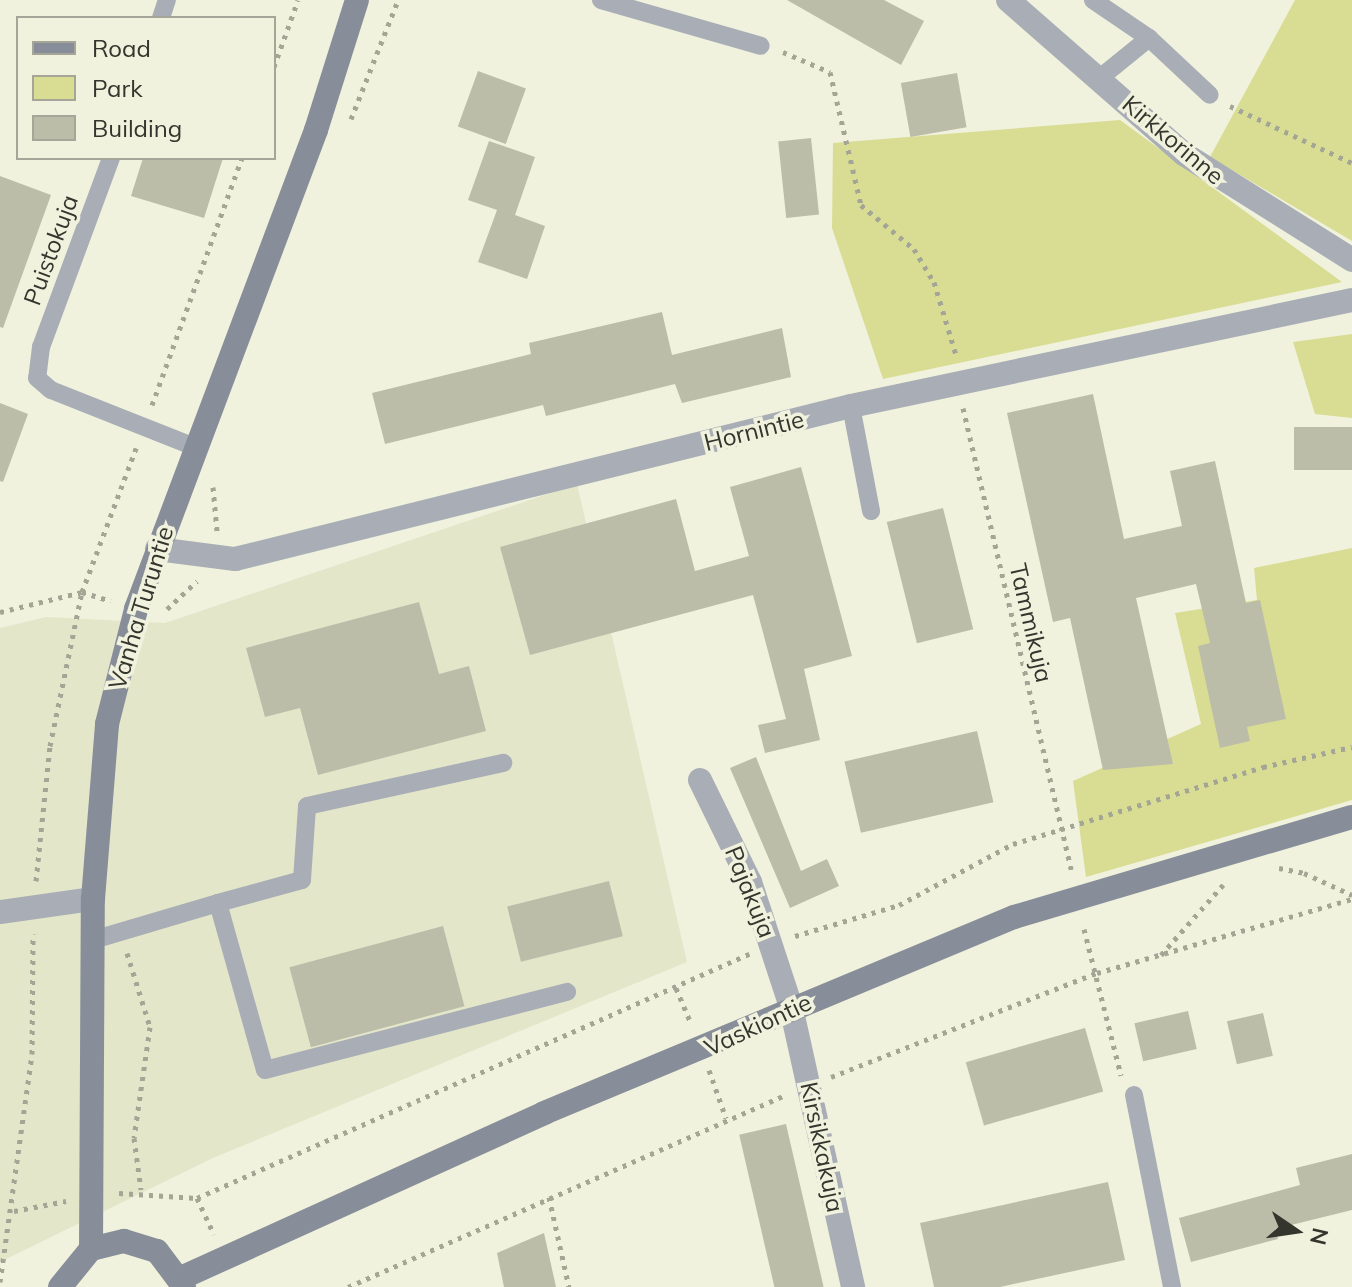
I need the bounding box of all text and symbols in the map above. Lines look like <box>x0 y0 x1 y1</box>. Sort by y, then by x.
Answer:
legend <box>16 16 276 160</box>
text: Road <box>92 33 151 63</box>
text: Park <box>92 73 143 103</box>
street label: Kirkkorinne <box>1116 89 1230 191</box>
text: Building <box>92 113 182 143</box>
street label: Puistokuja <box>18 191 84 309</box>
street label: Hornintie <box>701 405 807 457</box>
street label: Vanha Turuntie <box>103 523 179 693</box>
street label: Tammikuja <box>1003 561 1059 685</box>
street label: Pajakuja <box>719 842 781 942</box>
street label: Vaskiontie <box>700 988 816 1062</box>
street label: Kirsikkakuja <box>794 1079 850 1215</box>
north arrow <box>1256 1191 1336 1271</box>
text: N <box>1304 1225 1335 1248</box>

